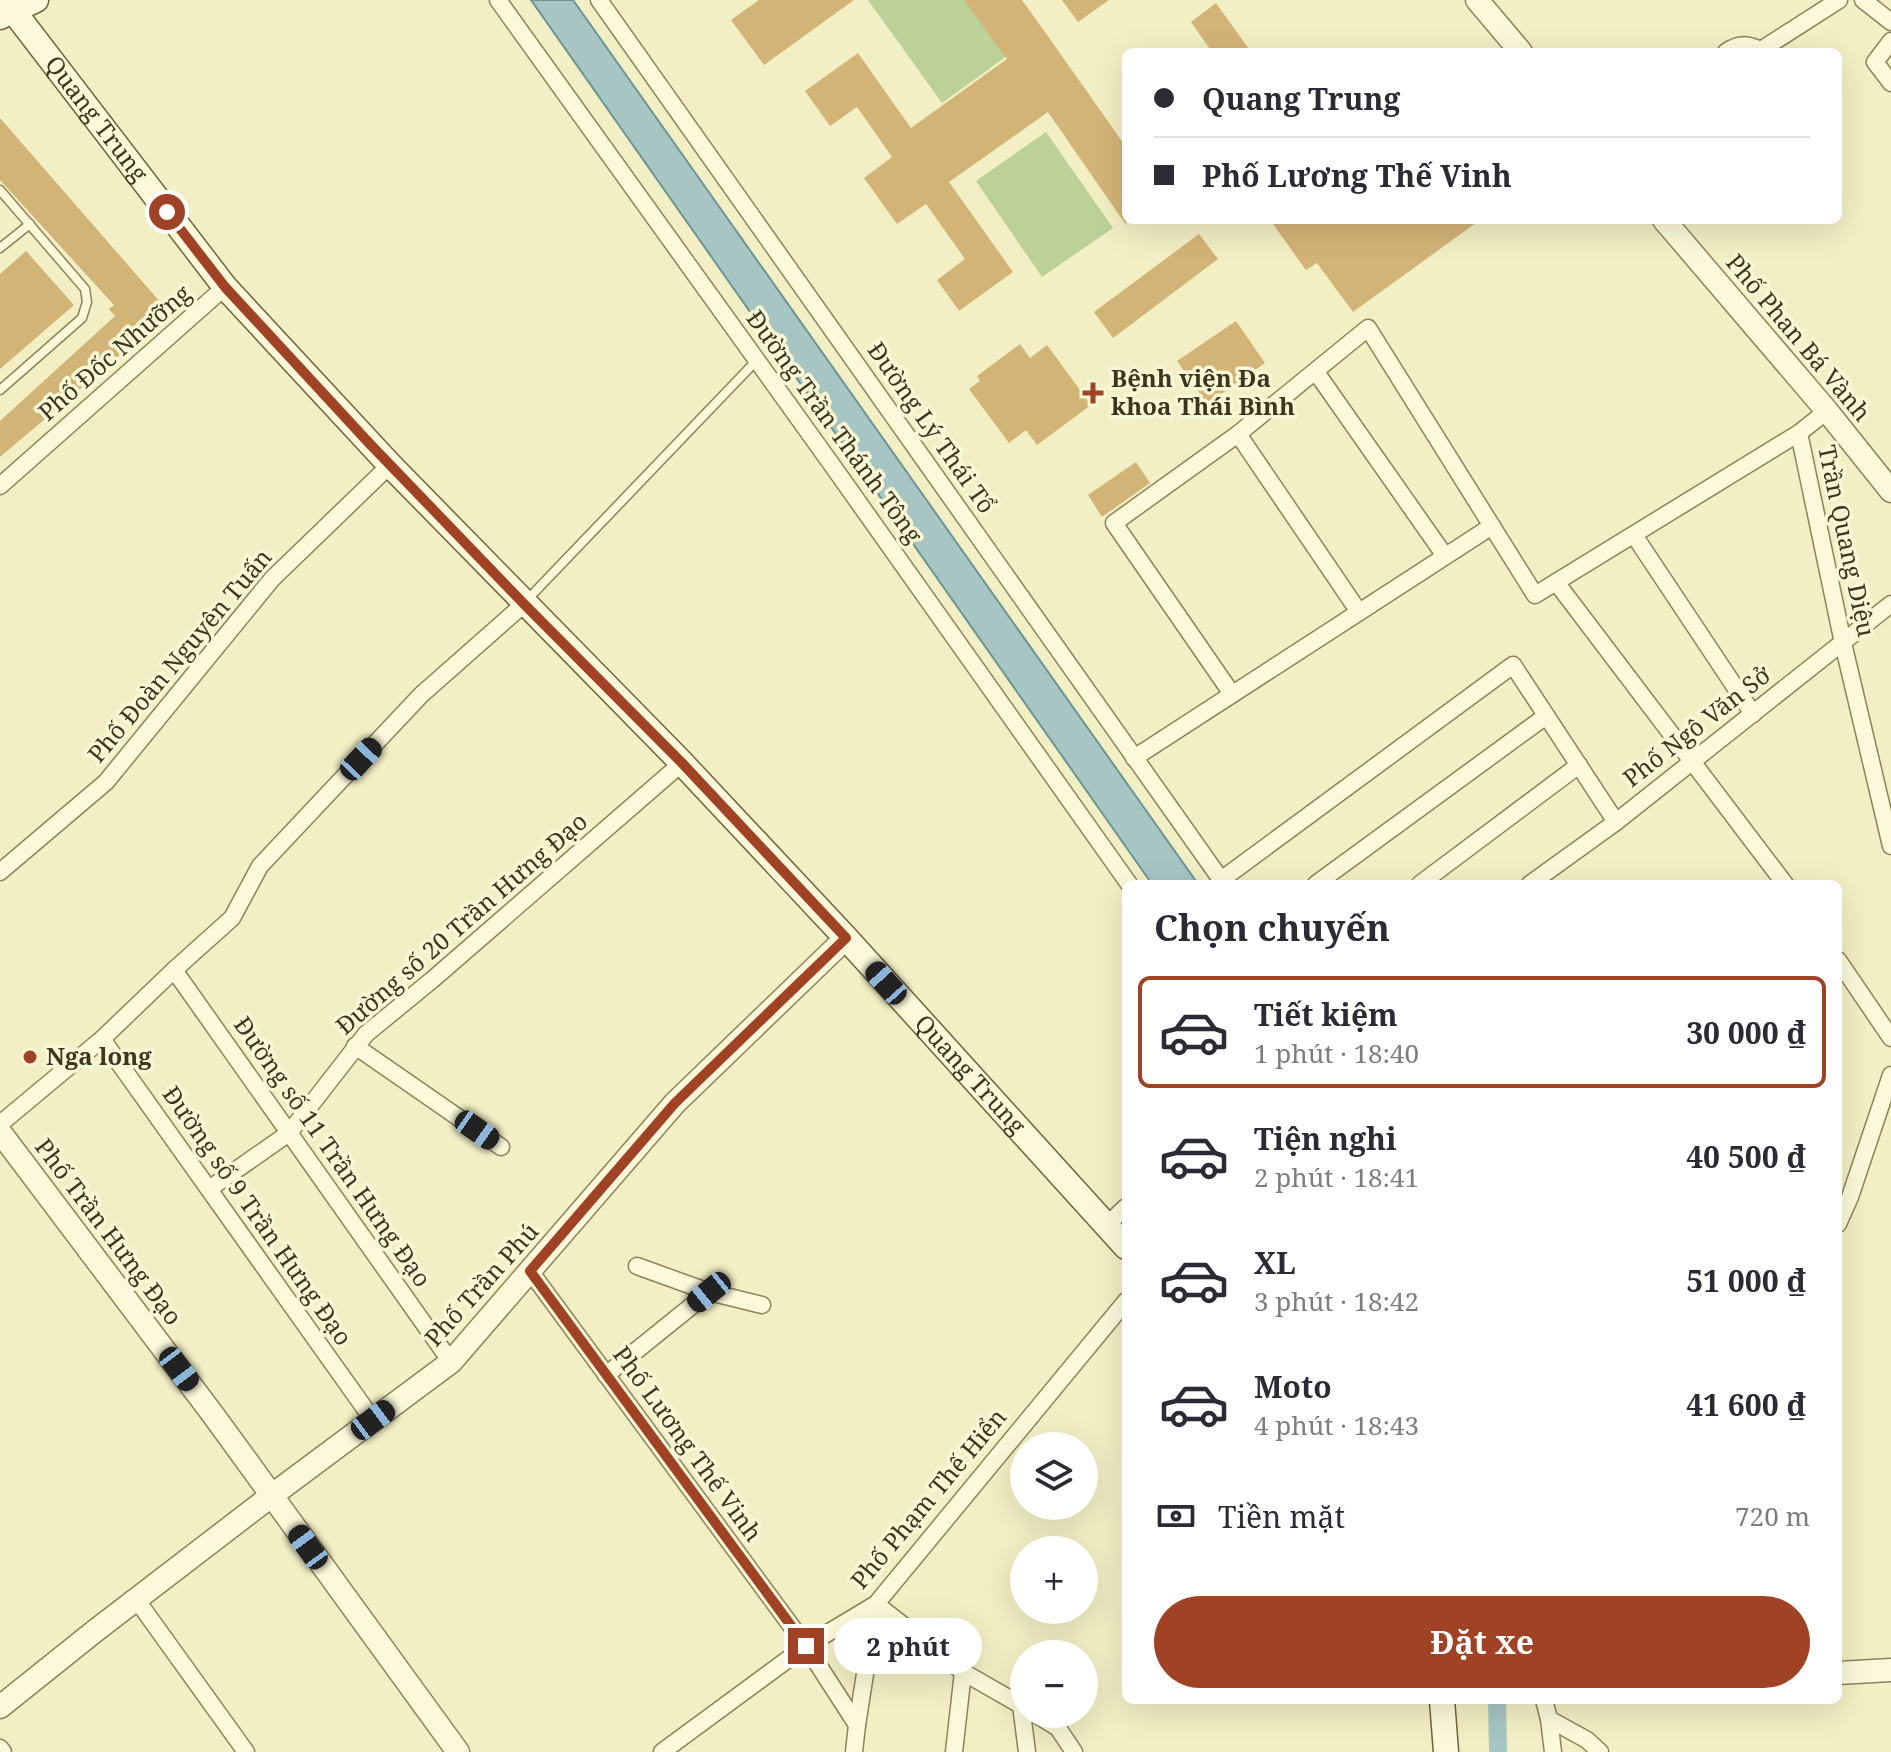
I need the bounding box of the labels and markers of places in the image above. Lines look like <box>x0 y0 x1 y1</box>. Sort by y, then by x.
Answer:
place label: Bệnh viện Đa khoa Thái Bình <box>1111 361 1295 422</box>
marker: Bệnh viện Đa khoa Thái Bình <box>1082 382 1104 404</box>
place label: Nga long <box>46 1039 152 1072</box>
marker: Nga long <box>21 1048 39 1066</box>

